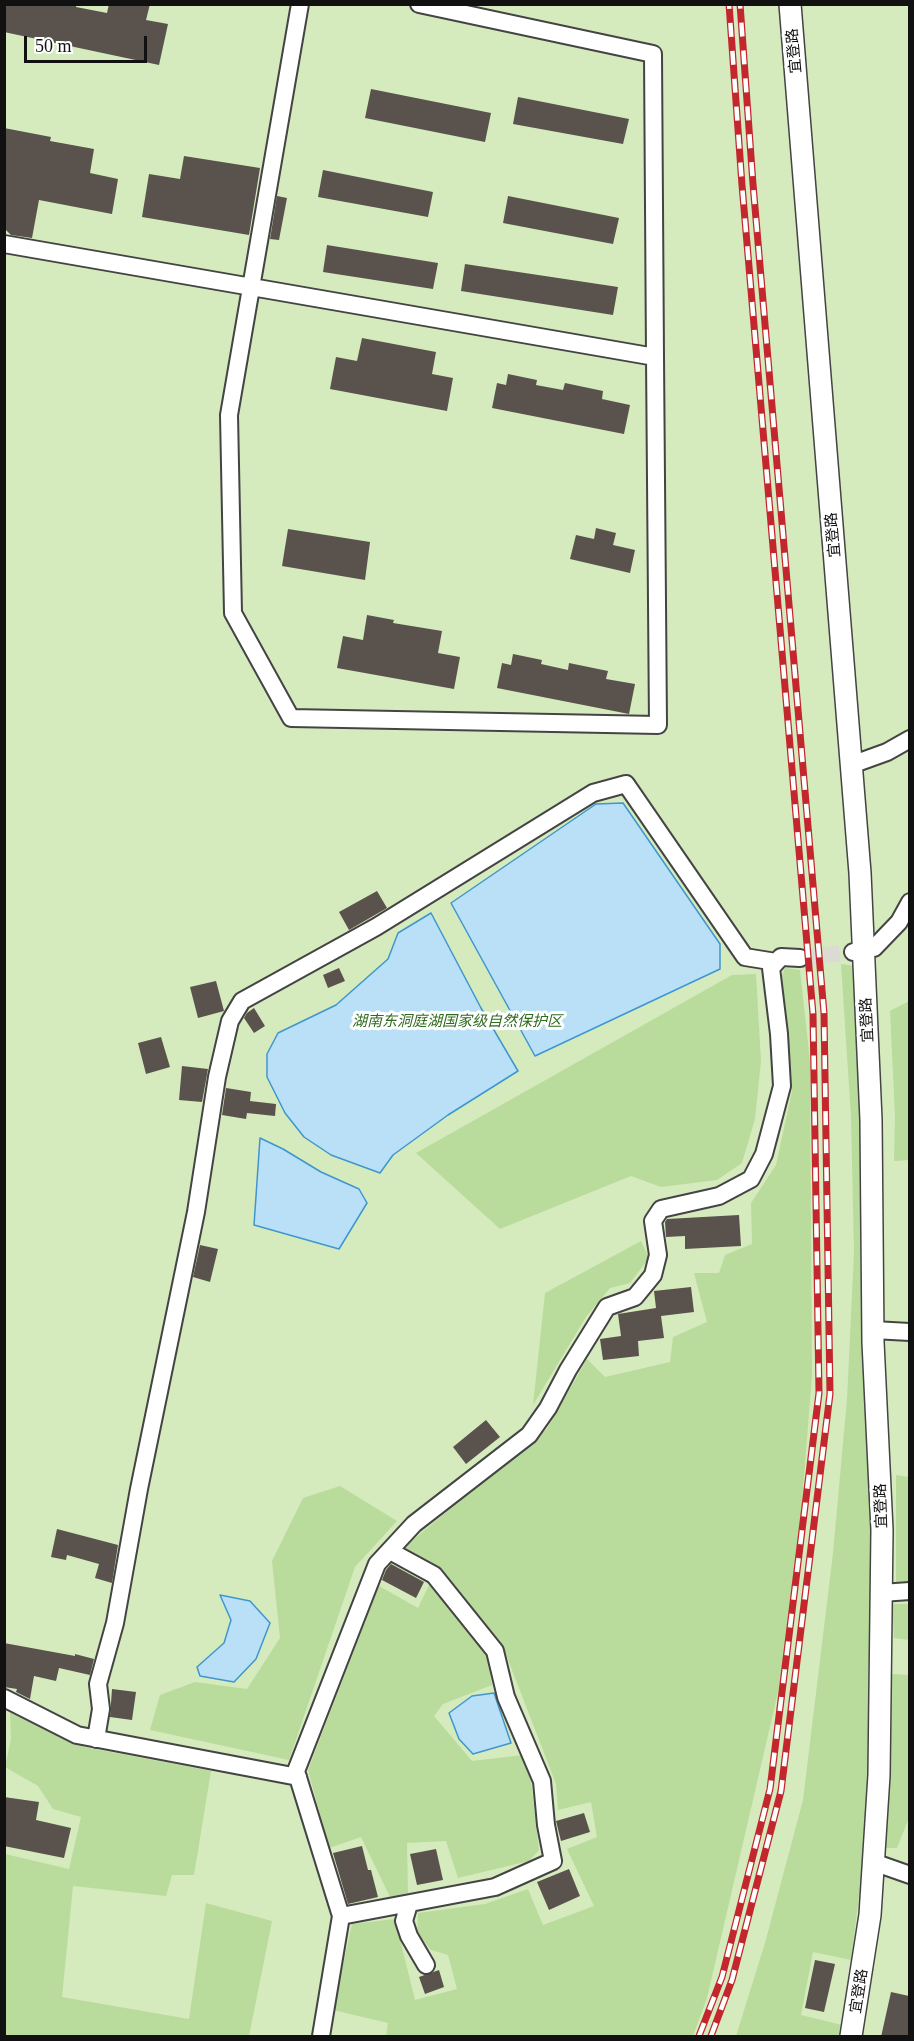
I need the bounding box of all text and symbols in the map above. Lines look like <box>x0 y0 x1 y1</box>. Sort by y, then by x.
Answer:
scale bar <box>27 24 150 62</box>
street label: 宜登路 <box>782 28 804 74</box>
text: 50 m <box>35 36 72 56</box>
street label: 宜登路 <box>821 512 843 558</box>
street label: 宜登路 <box>856 997 876 1043</box>
park label: 湖南东洞庭湖国家级自然保护区 <box>352 1011 562 1029</box>
street label: 宜登路 <box>870 1483 890 1529</box>
street label: 宜登路 <box>846 1967 870 2015</box>

